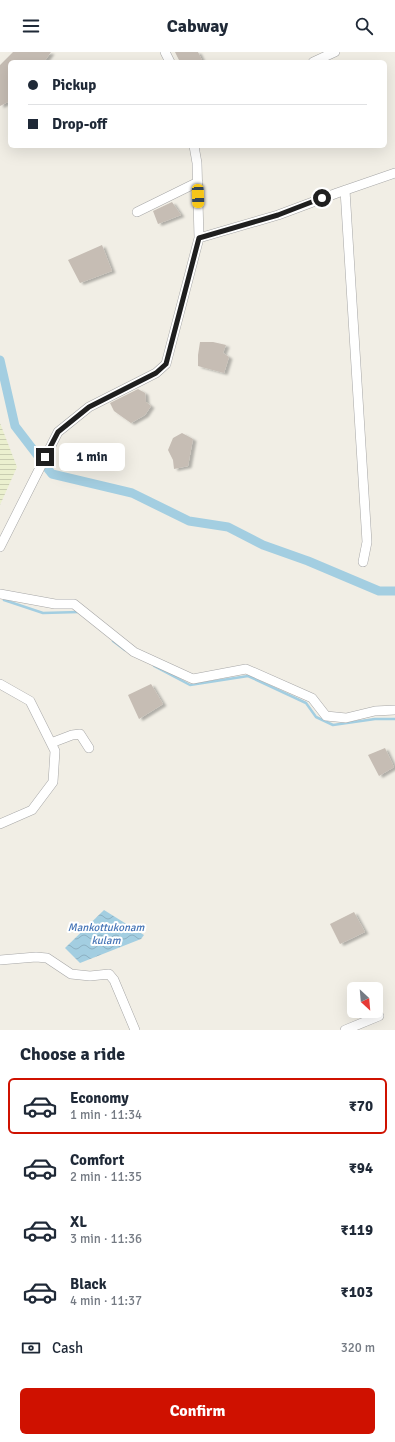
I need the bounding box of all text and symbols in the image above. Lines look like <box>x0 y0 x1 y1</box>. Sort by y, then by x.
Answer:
icon: menu <box>20 15 42 37</box>
text: Cabway <box>167 15 228 37</box>
icon: search <box>353 15 375 37</box>
text: Pickup <box>52 76 96 94</box>
text: Drop-off <box>52 115 107 133</box>
car <box>192 184 204 208</box>
route start <box>313 189 331 207</box>
callout: 1 min <box>59 443 125 471</box>
route end <box>36 448 54 466</box>
text: 1 min <box>76 449 108 465</box>
water label: Mankottukonam kulam <box>68 921 145 947</box>
north arrow <box>347 982 383 1018</box>
map controls <box>347 982 383 1018</box>
text: Choose a ride <box>20 1043 125 1065</box>
icon: car <box>22 1088 58 1124</box>
text: Economy <box>70 1089 129 1107</box>
text: ₹70 <box>349 1097 373 1115</box>
text: 1 min · 11:34 <box>70 1107 142 1123</box>
icon: car <box>22 1150 58 1186</box>
text: Comfort <box>70 1151 124 1169</box>
text: ₹94 <box>349 1159 373 1177</box>
text: 2 min · 11:35 <box>70 1169 142 1185</box>
icon: car <box>22 1212 58 1248</box>
text: XL <box>70 1213 87 1231</box>
text: ₹119 <box>341 1221 373 1239</box>
text: 3 min · 11:36 <box>70 1231 142 1247</box>
icon: car <box>22 1274 58 1310</box>
text: Black <box>70 1275 107 1293</box>
text: ₹103 <box>341 1283 373 1301</box>
text: 4 min · 11:37 <box>70 1293 142 1309</box>
icon: cash <box>20 1337 42 1359</box>
text: Cash <box>52 1339 83 1357</box>
text: 320 m <box>341 1340 375 1356</box>
button: Confirm <box>20 1388 375 1434</box>

